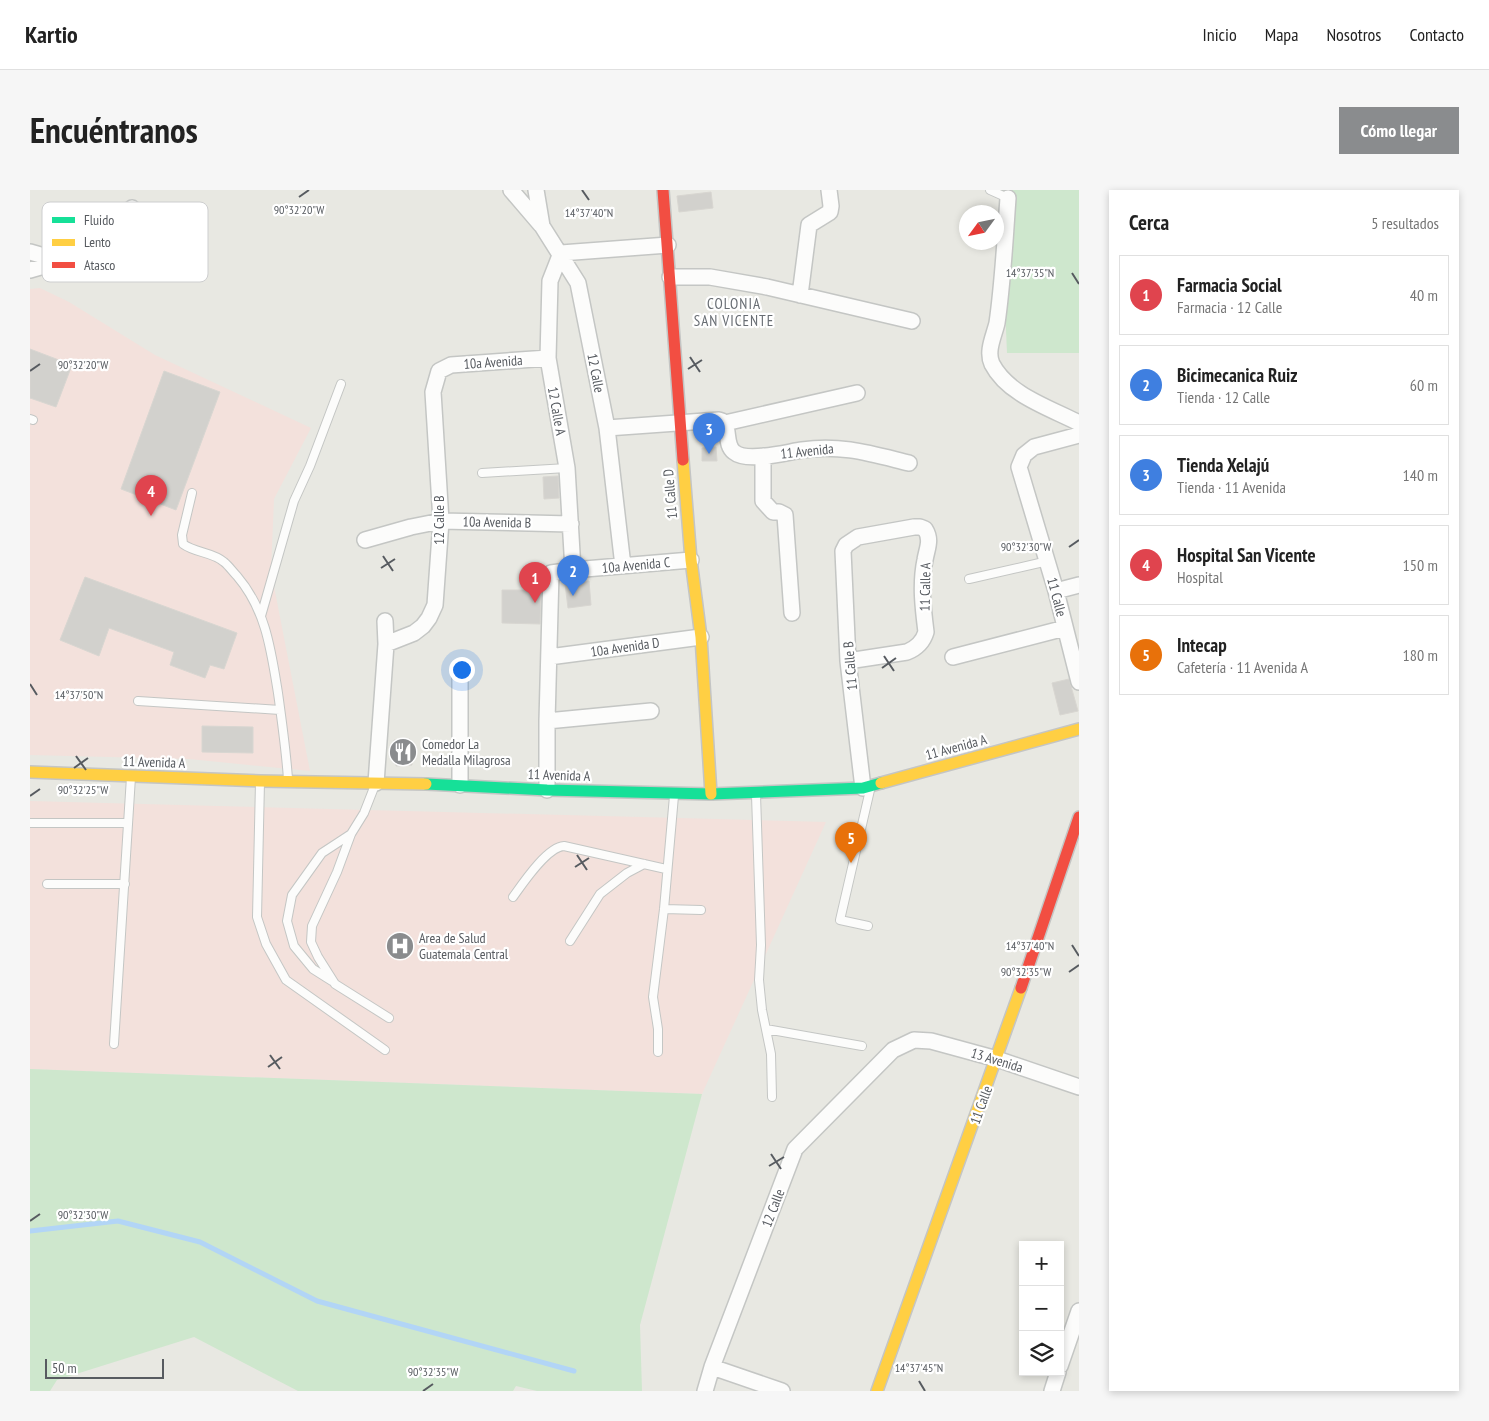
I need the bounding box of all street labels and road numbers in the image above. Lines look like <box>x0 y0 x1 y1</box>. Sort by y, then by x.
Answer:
street label: 10a Avenida <box>463 351 523 373</box>
street label: 12 Calle <box>583 352 609 394</box>
street label: 12 Calle A <box>544 385 570 437</box>
street label: 11 Avenida <box>779 439 835 463</box>
street label: 11 Calle D <box>659 468 681 520</box>
street label: 12 Calle B <box>430 495 448 545</box>
street label: 10a Avenida B <box>463 512 531 532</box>
street label: 10a Avenida C <box>601 553 671 577</box>
street label: 11 Calle A <box>916 562 934 612</box>
street label: 11 Calle <box>1043 575 1071 619</box>
street label: 10a Avenida D <box>589 633 661 661</box>
street label: 11 Calle B <box>839 641 861 691</box>
street label: 11 Avenida A <box>923 730 989 764</box>
street label: 11 Avenida A <box>122 752 186 772</box>
street label: 11 Avenida A <box>527 765 591 785</box>
street label: 13 Avenida <box>969 1044 1025 1076</box>
street label: 11 Calle <box>966 1083 996 1127</box>
street label: 12 Calle <box>757 1186 789 1230</box>

